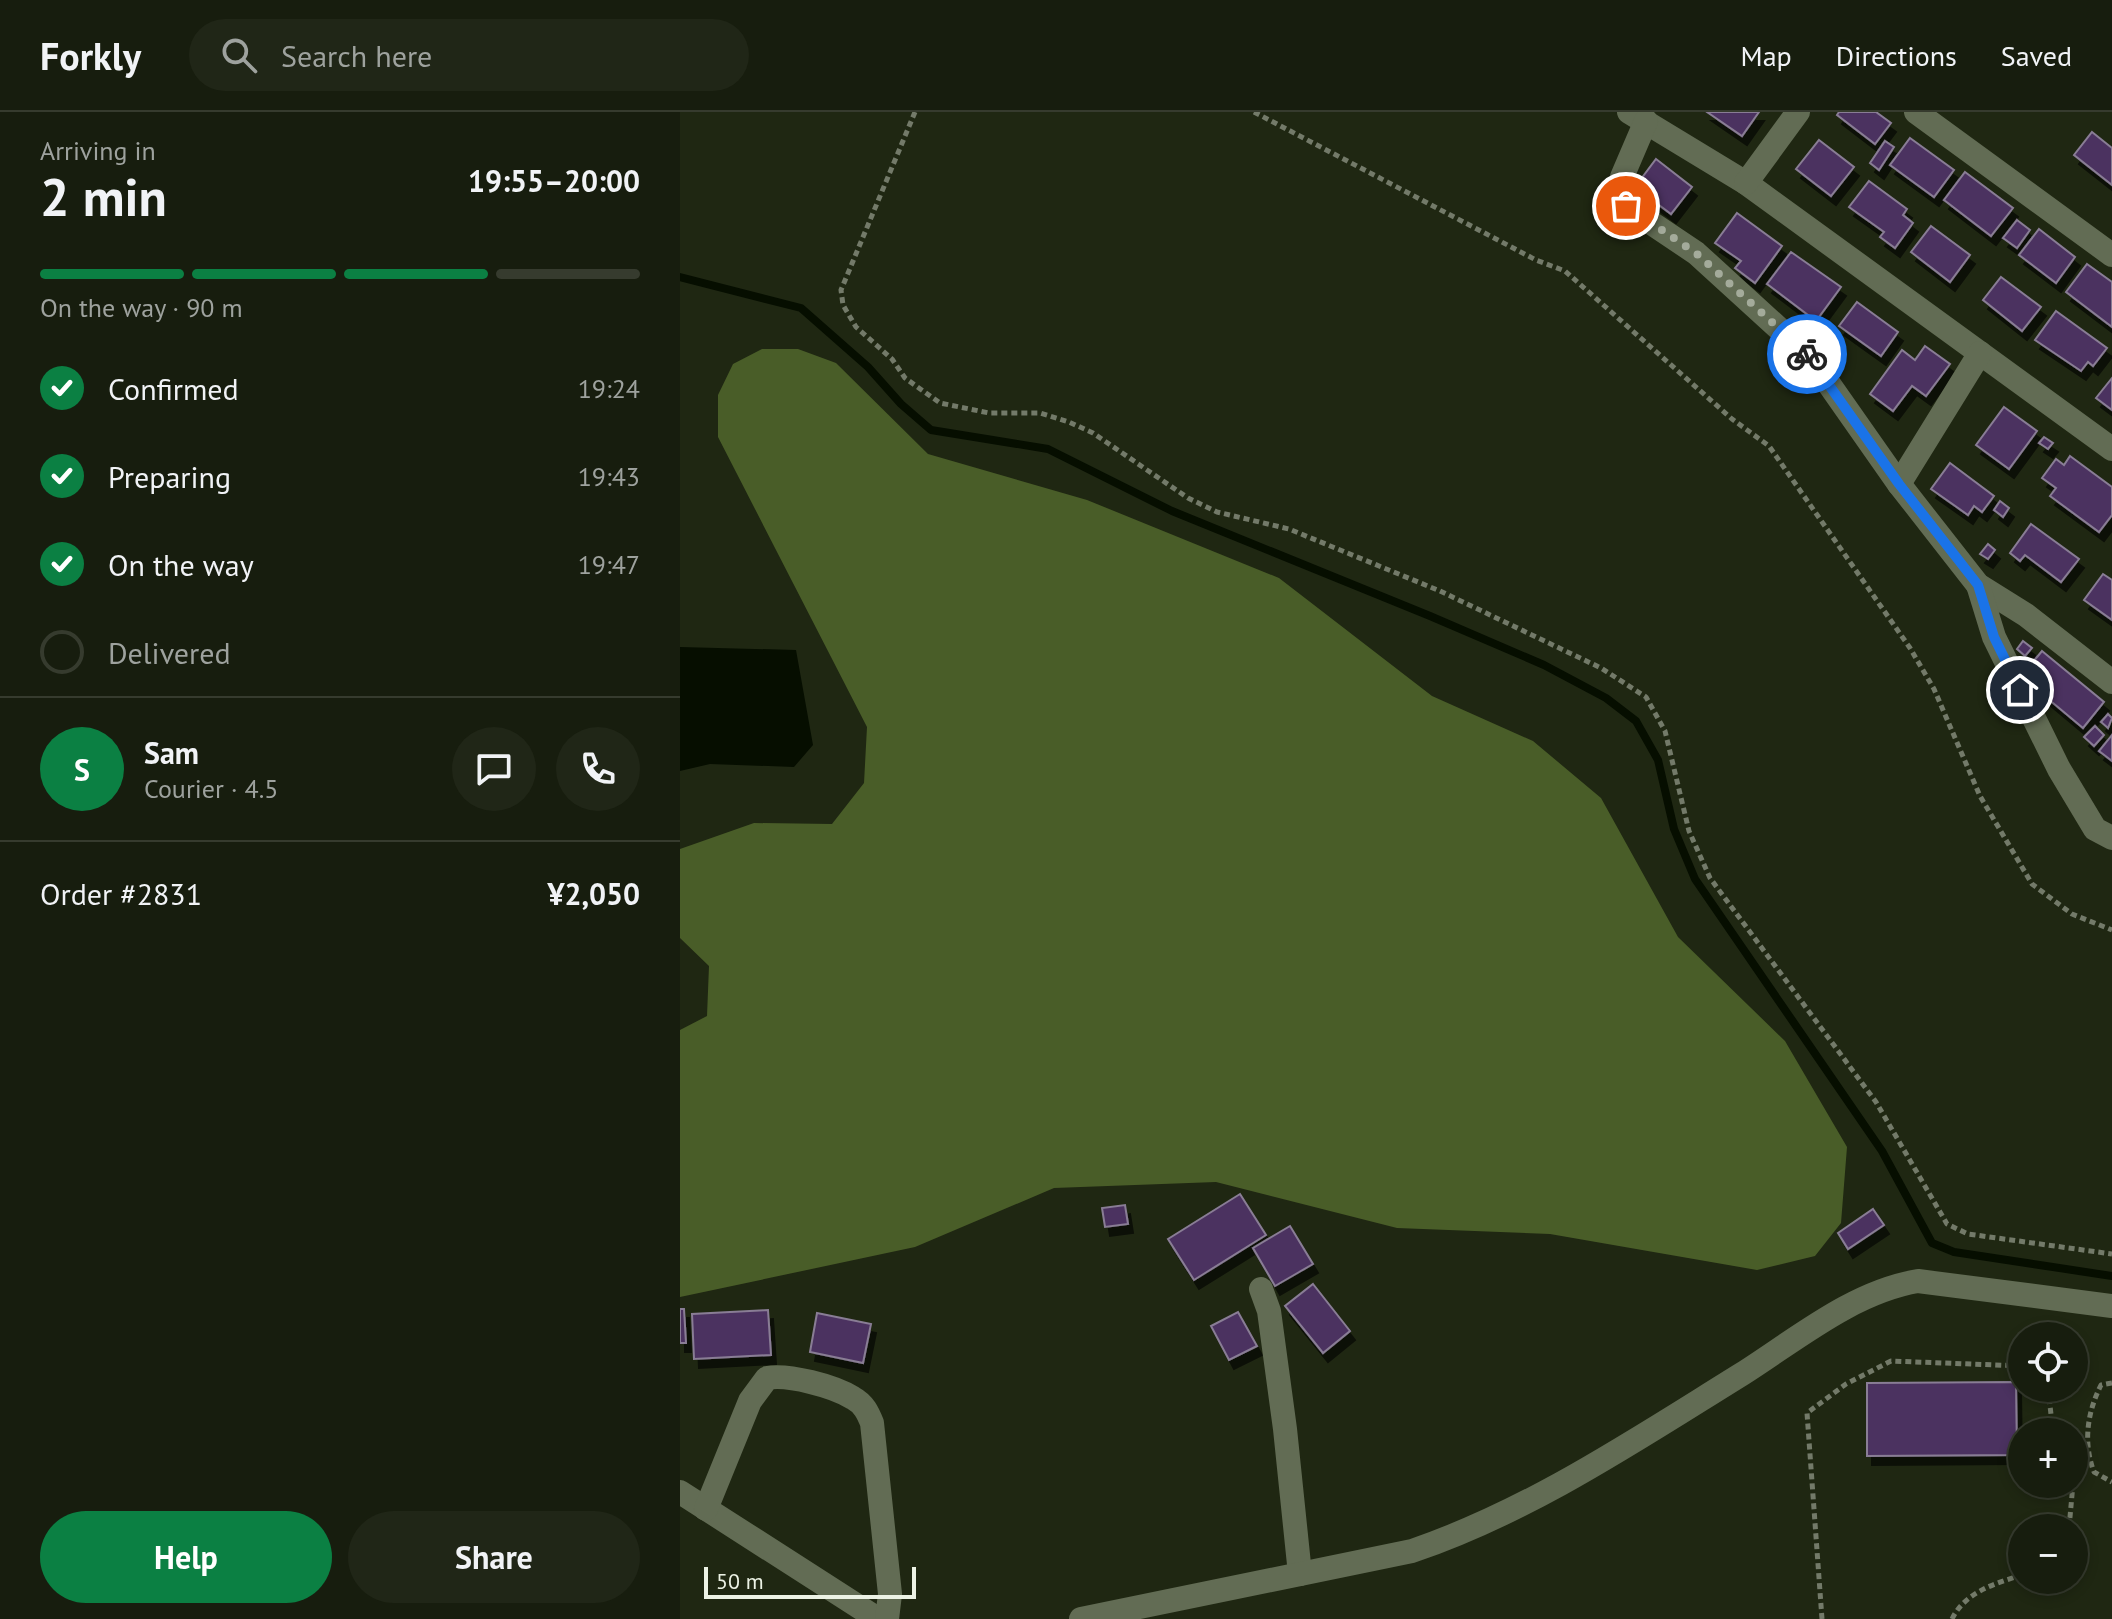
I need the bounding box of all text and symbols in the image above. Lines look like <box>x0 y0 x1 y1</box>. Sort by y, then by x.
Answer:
search box <box>189 19 749 91</box>
text: Forkly <box>40 31 141 80</box>
icon: search <box>217 33 261 77</box>
text: Search here <box>281 36 432 75</box>
text: Map <box>1741 37 1792 74</box>
text: Directions <box>1836 37 1957 74</box>
text: Saved <box>2001 37 2072 74</box>
text: Arriving in <box>40 134 156 167</box>
text: 19:55–20:00 <box>468 161 640 200</box>
text: 2 min <box>40 163 167 230</box>
pin <box>1592 172 1660 240</box>
icon: bag <box>1604 184 1648 228</box>
text: On the way · 90 m <box>40 291 243 324</box>
courier <box>1767 314 1847 394</box>
icon: bike <box>1785 332 1829 376</box>
icon: check <box>40 366 84 410</box>
text: Confirmed <box>108 369 239 408</box>
text: 19:24 <box>578 372 640 405</box>
icon: check <box>40 454 84 498</box>
text: Preparing <box>108 457 231 496</box>
text: 19:43 <box>578 460 640 493</box>
icon: check <box>40 542 84 586</box>
text: On the way <box>108 545 254 584</box>
text: 19:47 <box>578 548 640 581</box>
text: Delivered <box>108 633 231 672</box>
pin <box>1986 656 2054 724</box>
icon: home <box>1998 668 2042 712</box>
button: chat <box>452 727 536 811</box>
button: phone <box>556 727 640 811</box>
text: Sam <box>144 733 199 772</box>
text: S <box>74 750 90 789</box>
text: Courier · 4.5 <box>144 772 278 805</box>
text: Order #2831 <box>40 874 202 913</box>
text: ¥2,050 <box>547 874 640 913</box>
map controls <box>2008 1322 2088 1594</box>
button: locate <box>2008 1322 2088 1402</box>
button: + <box>2008 1418 2088 1498</box>
button: Help <box>40 1511 332 1603</box>
button: Share <box>348 1511 640 1603</box>
button: − <box>2008 1514 2088 1594</box>
scale bar <box>704 1563 916 1599</box>
text: 50 m <box>716 1567 764 1595</box>

